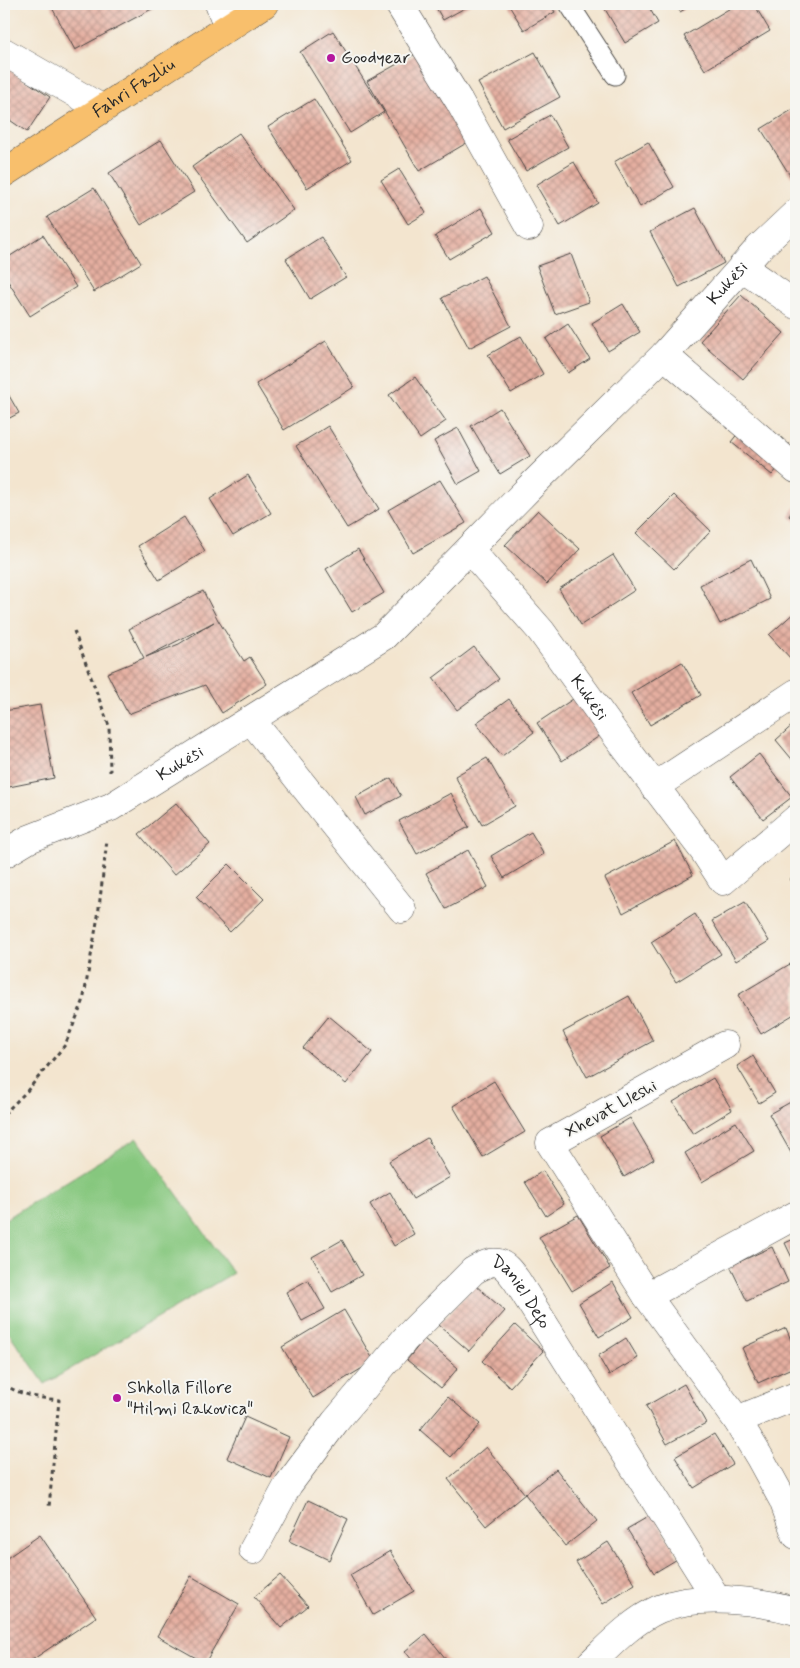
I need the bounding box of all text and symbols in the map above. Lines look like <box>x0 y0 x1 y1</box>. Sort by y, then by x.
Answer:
place label: Goodyear <box>341 46 411 70</box>
marker: Goodyear <box>325 52 337 64</box>
street label: Fahri Fazliu <box>88 53 180 124</box>
street label: Kukësi <box>702 256 754 310</box>
street label: Kukësi <box>564 670 614 726</box>
street label: Kukësi <box>152 740 208 787</box>
street label: Xhevat Lleshi <box>561 1074 661 1144</box>
street label: Daniel Defo <box>489 1250 556 1335</box>
place label: Shkolla Fillore "Hilmi Rakovica" <box>127 1376 253 1421</box>
marker: Shkolla Fillore "Hilmi Rakovica" <box>111 1392 123 1404</box>

